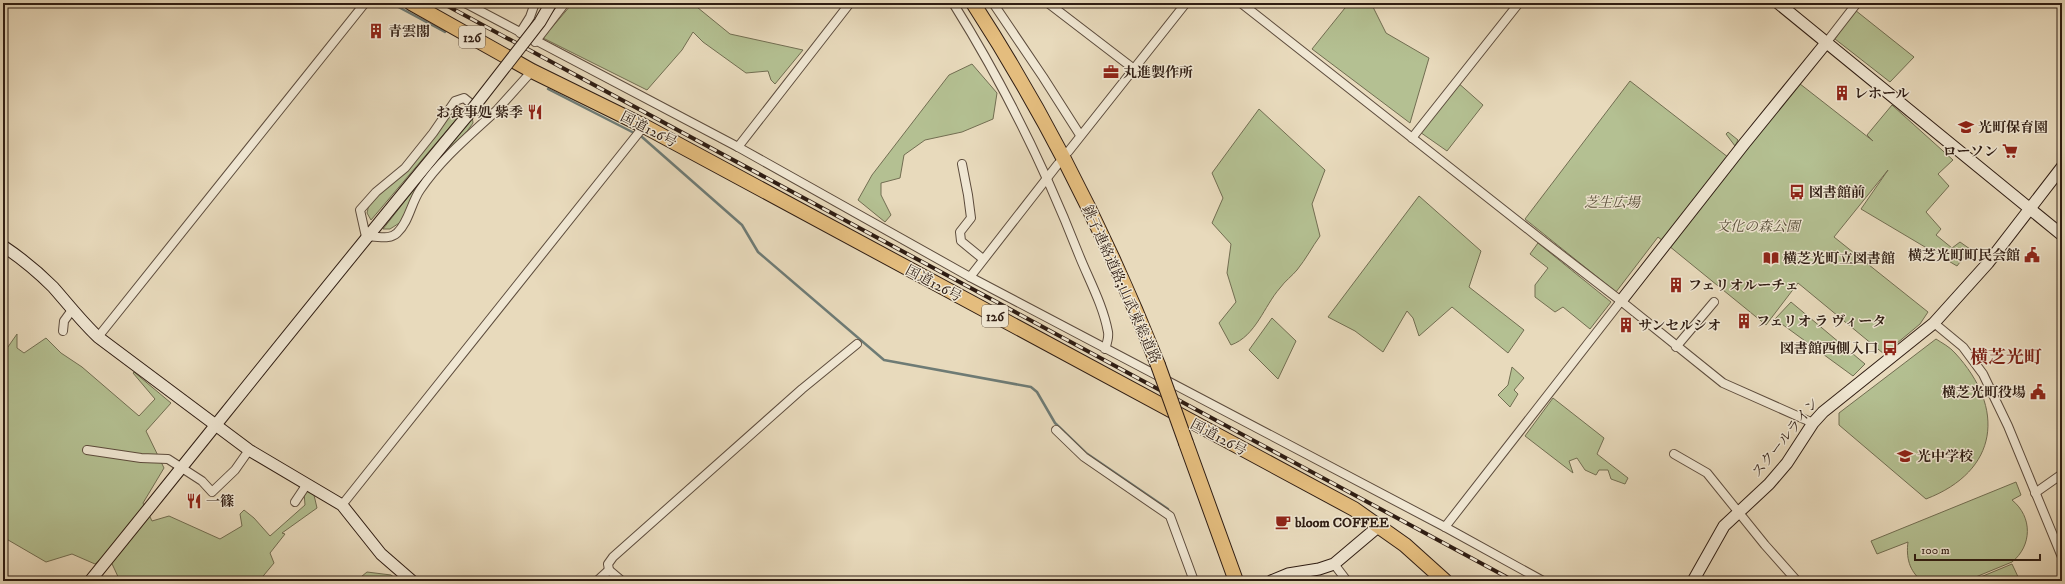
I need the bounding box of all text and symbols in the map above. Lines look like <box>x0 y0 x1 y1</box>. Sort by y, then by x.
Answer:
building icon: 青雲閣 <box>367 22 385 40</box>
place label: 青雲閣 <box>388 23 430 41</box>
road number: 126 <box>459 26 485 48</box>
office icon: 丸進製作所 <box>1102 63 1120 81</box>
place label: 丸進製作所 <box>1123 64 1193 82</box>
building icon: レホール <box>1833 84 1851 102</box>
place label: レホール <box>1854 85 1910 103</box>
restaurant icon: お食事処 紫季 <box>526 103 544 121</box>
place label: お食事処 紫季 <box>436 104 523 122</box>
street label: 国道126号 <box>617 108 680 152</box>
school or university icon: 光町保育園 <box>1957 118 1975 136</box>
place label: 光町保育園 <box>1978 119 2048 137</box>
supermarket icon: ローソン <box>2001 142 2019 160</box>
place label: ローソン <box>1943 143 1998 161</box>
bus stop icon: 図書館前 <box>1788 183 1806 201</box>
place label: 図書館前 <box>1809 184 1865 202</box>
park label: 芝生広場 <box>1584 194 1642 212</box>
street label: 銚子連絡道路;山武東総道路 <box>1078 202 1164 367</box>
park label: 文化の森公園 <box>1716 218 1802 236</box>
public building icon: 横芝光町町民会館 <box>2023 246 2041 264</box>
place label: 横芝光町町民会館 <box>1908 247 2020 265</box>
library icon: 横芝光町立図書館 <box>1762 249 1780 267</box>
place label: 横芝光町立図書館 <box>1783 250 1895 268</box>
street label: 国道126号 <box>902 262 965 306</box>
building icon: フェリオルーチェ <box>1667 276 1685 294</box>
place label: フェリオルーチェ <box>1688 277 1799 295</box>
road number: 126 <box>982 305 1008 327</box>
building icon: フェリオ ラ ヴィータ <box>1735 312 1753 330</box>
place label: フェリオ ラ ヴィータ <box>1756 313 1886 331</box>
building icon: サンセルシオ <box>1617 316 1635 334</box>
place label: サンセルシオ <box>1638 317 1721 335</box>
bus stop icon: 図書館西側入口 <box>1881 339 1899 357</box>
place label: 図書館西側入口 <box>1780 340 1878 358</box>
district label: 横芝光町 <box>1970 347 2042 369</box>
public building icon: 横芝光町役場 <box>2029 383 2047 401</box>
place label: 横芝光町役場 <box>1942 384 2026 402</box>
street label: スクールライン <box>1748 394 1823 481</box>
street label: 国道126号 <box>1187 416 1250 460</box>
school or university icon: 光中学校 <box>1896 447 1914 465</box>
place label: 光中学校 <box>1917 448 1973 466</box>
restaurant icon: 一篠 <box>185 492 203 510</box>
place label: 一篠 <box>206 493 234 511</box>
cafe icon: bloom COFFEE <box>1274 513 1292 531</box>
place label: bloom COFFEE <box>1294 514 1389 532</box>
scale bar <box>1915 536 2040 562</box>
text: 100 m <box>1921 543 1950 558</box>

